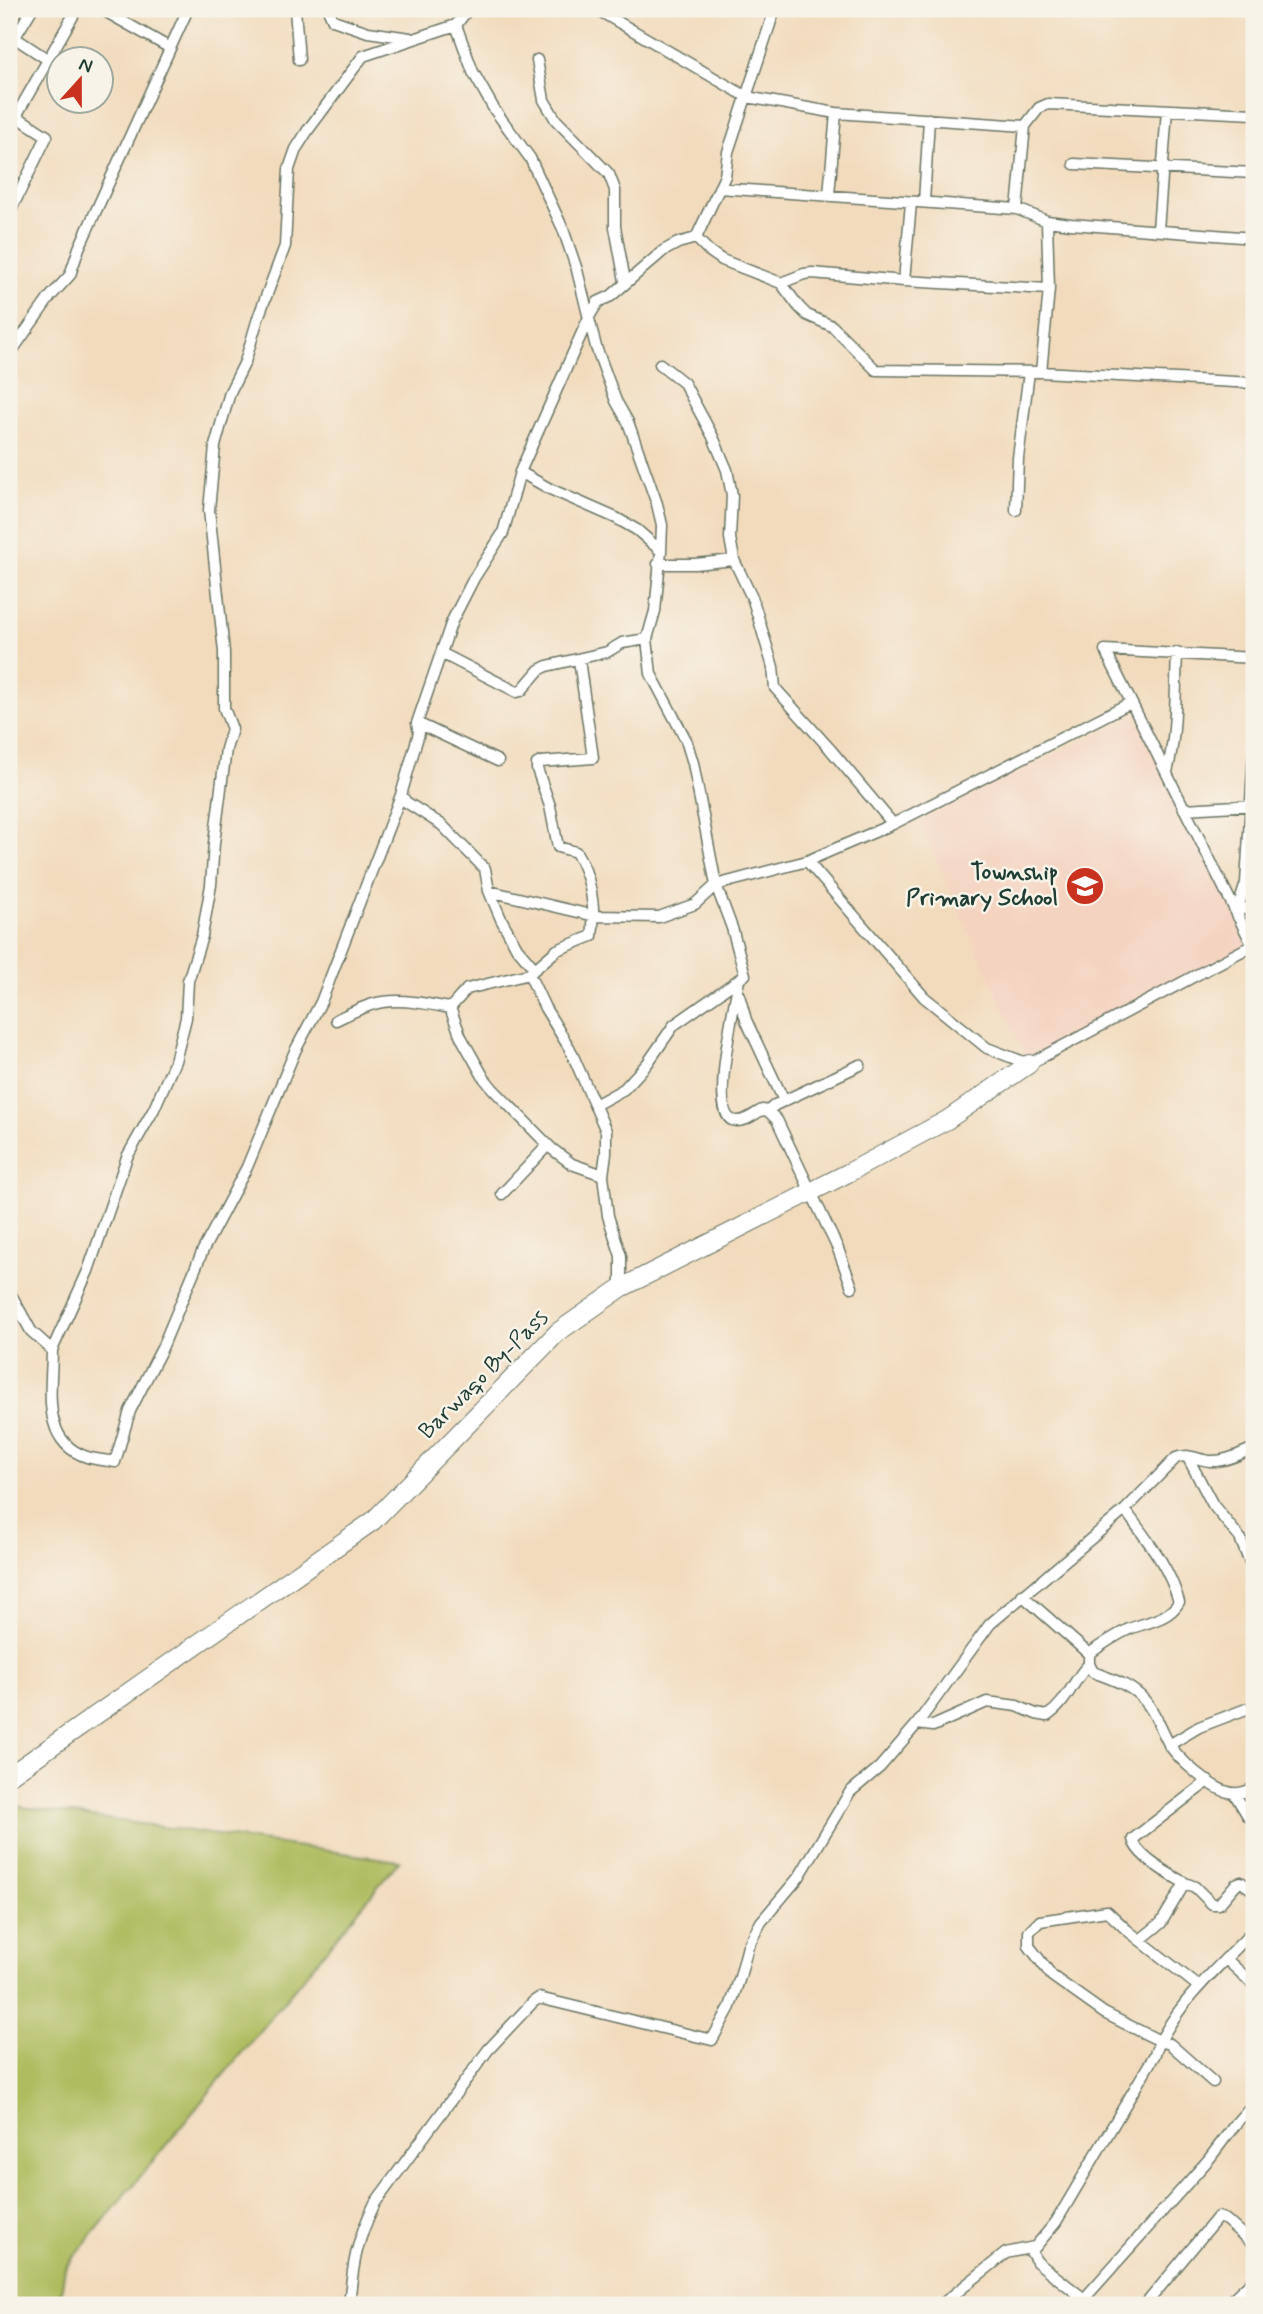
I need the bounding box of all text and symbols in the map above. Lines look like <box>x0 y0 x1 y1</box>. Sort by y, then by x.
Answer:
north arrow <box>46 46 116 116</box>
text: N <box>75 52 96 79</box>
place label: Township Primary School <box>906 858 1058 914</box>
school or university icon: Township Primary School <box>1064 865 1106 907</box>
street label: Barwaqo By-Pass <box>413 1304 555 1446</box>

